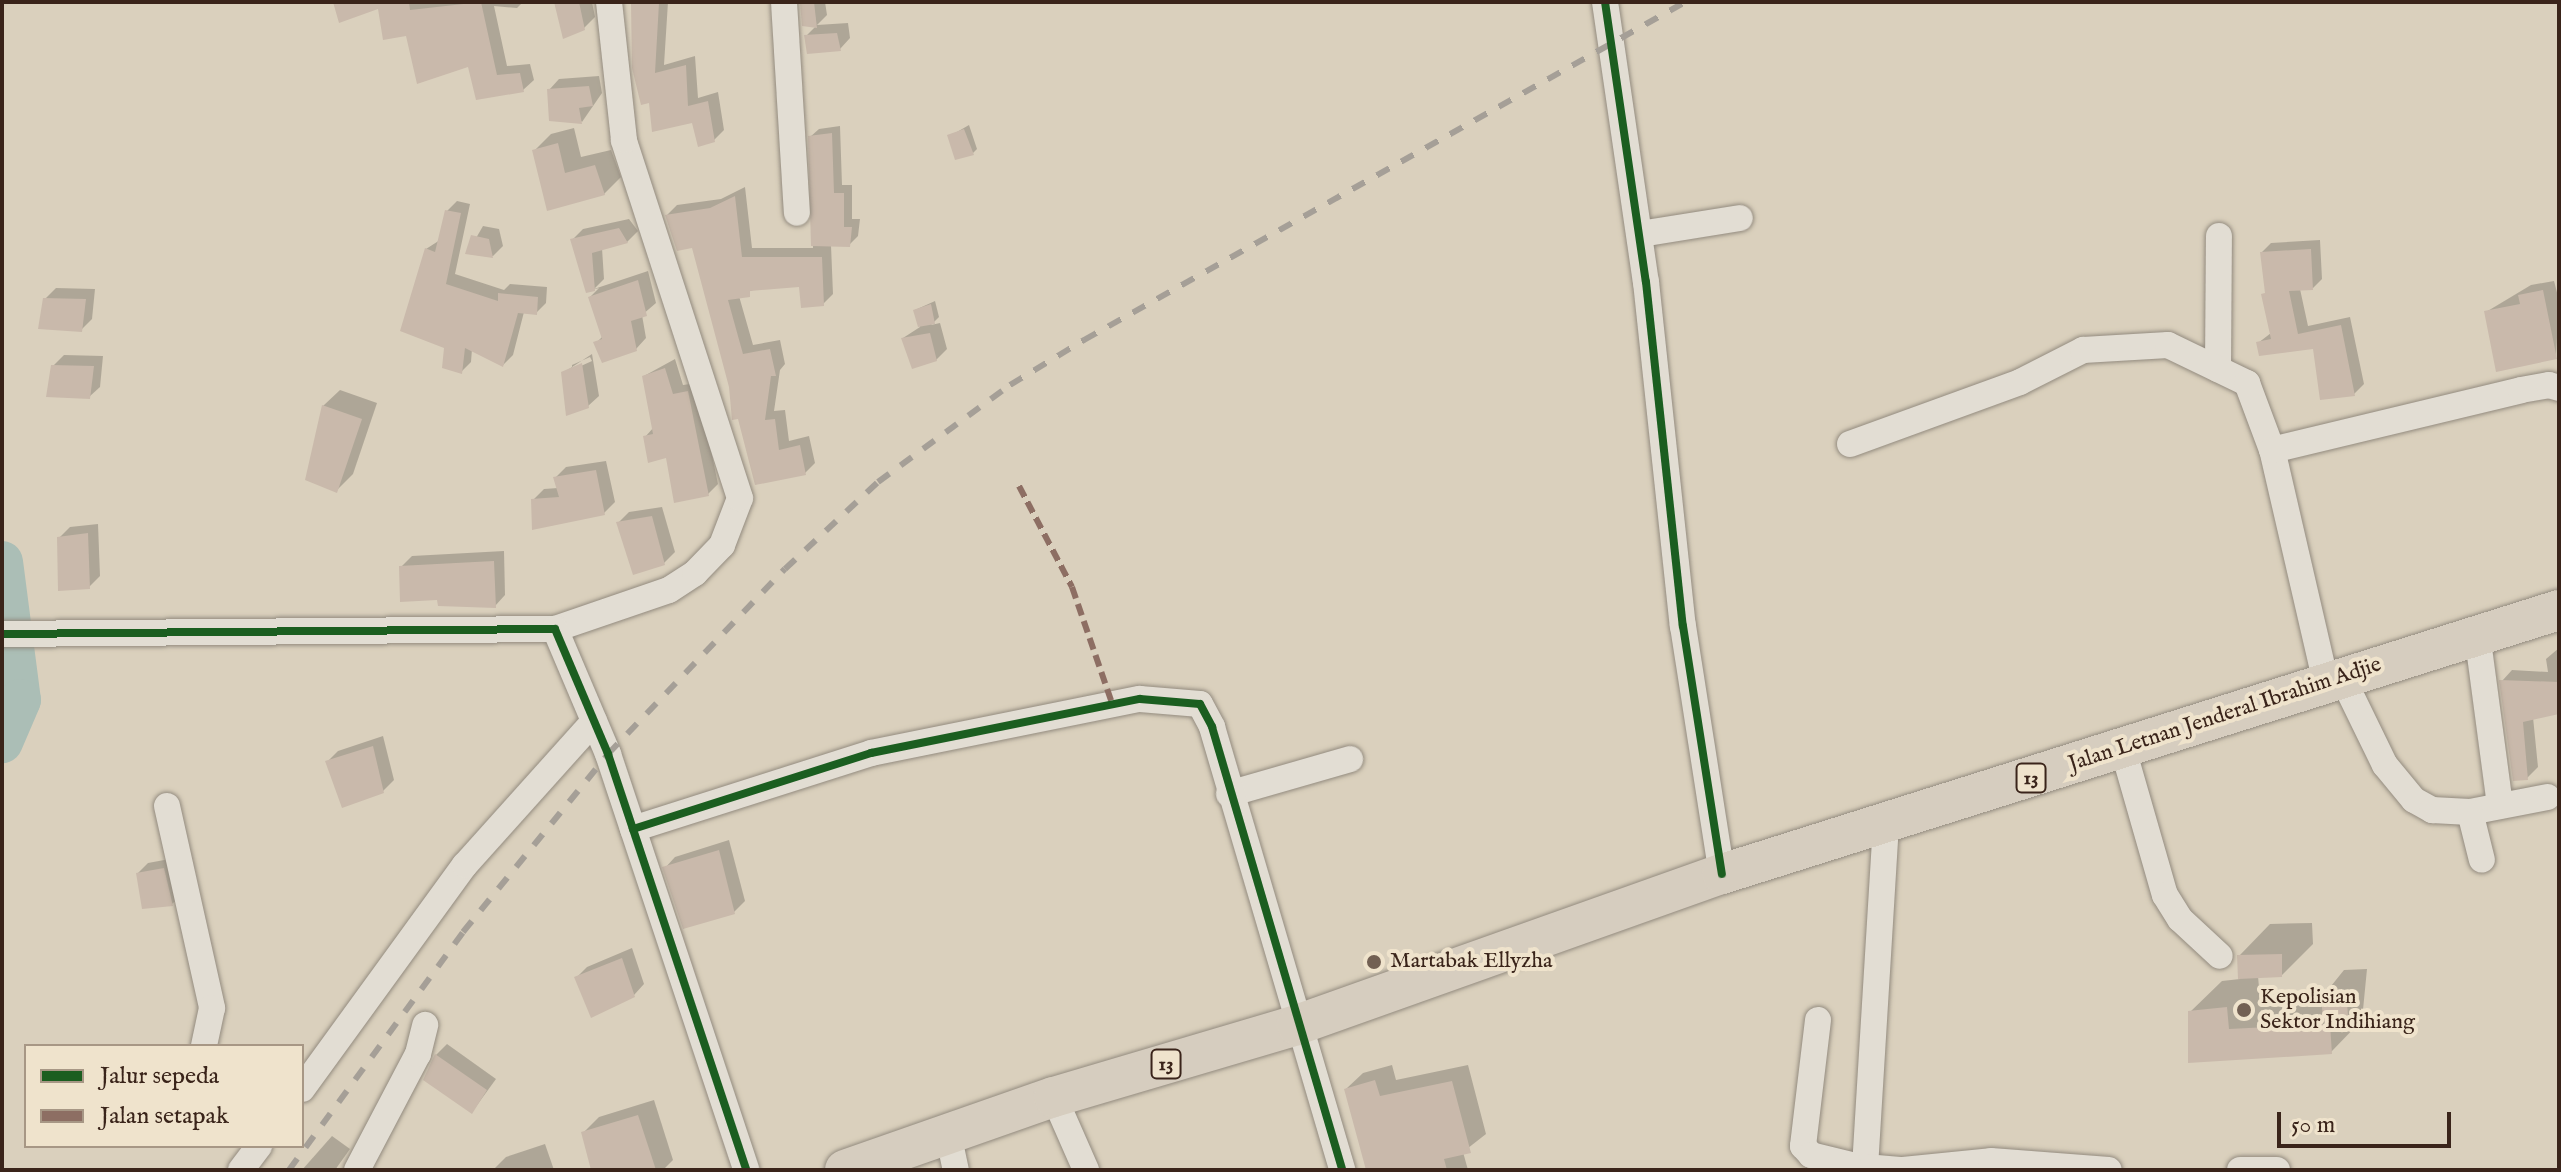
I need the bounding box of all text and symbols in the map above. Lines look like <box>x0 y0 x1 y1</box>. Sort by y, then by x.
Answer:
street label: Jalan Letnan Jenderal Ibrahim Adjie <box>2065 652 2385 778</box>
road number: 13 <box>2015 762 2047 794</box>
place label: Martabak Ellyzha <box>1390 949 1552 975</box>
marker: Martabak Ellyzha <box>1365 953 1383 971</box>
place label: Kepolisian Sektor Indihiang <box>2260 984 2415 1036</box>
marker: Kepolisian Sektor Indihiang <box>2235 1001 2253 1019</box>
legend <box>24 1044 304 1148</box>
road number: 13 <box>1150 1048 1182 1080</box>
text: Jalur sepeda <box>100 1061 219 1092</box>
scale bar <box>2281 1096 2455 1146</box>
text: Jalan setapak <box>100 1101 229 1132</box>
text: 50 m <box>2291 1110 2335 1141</box>

